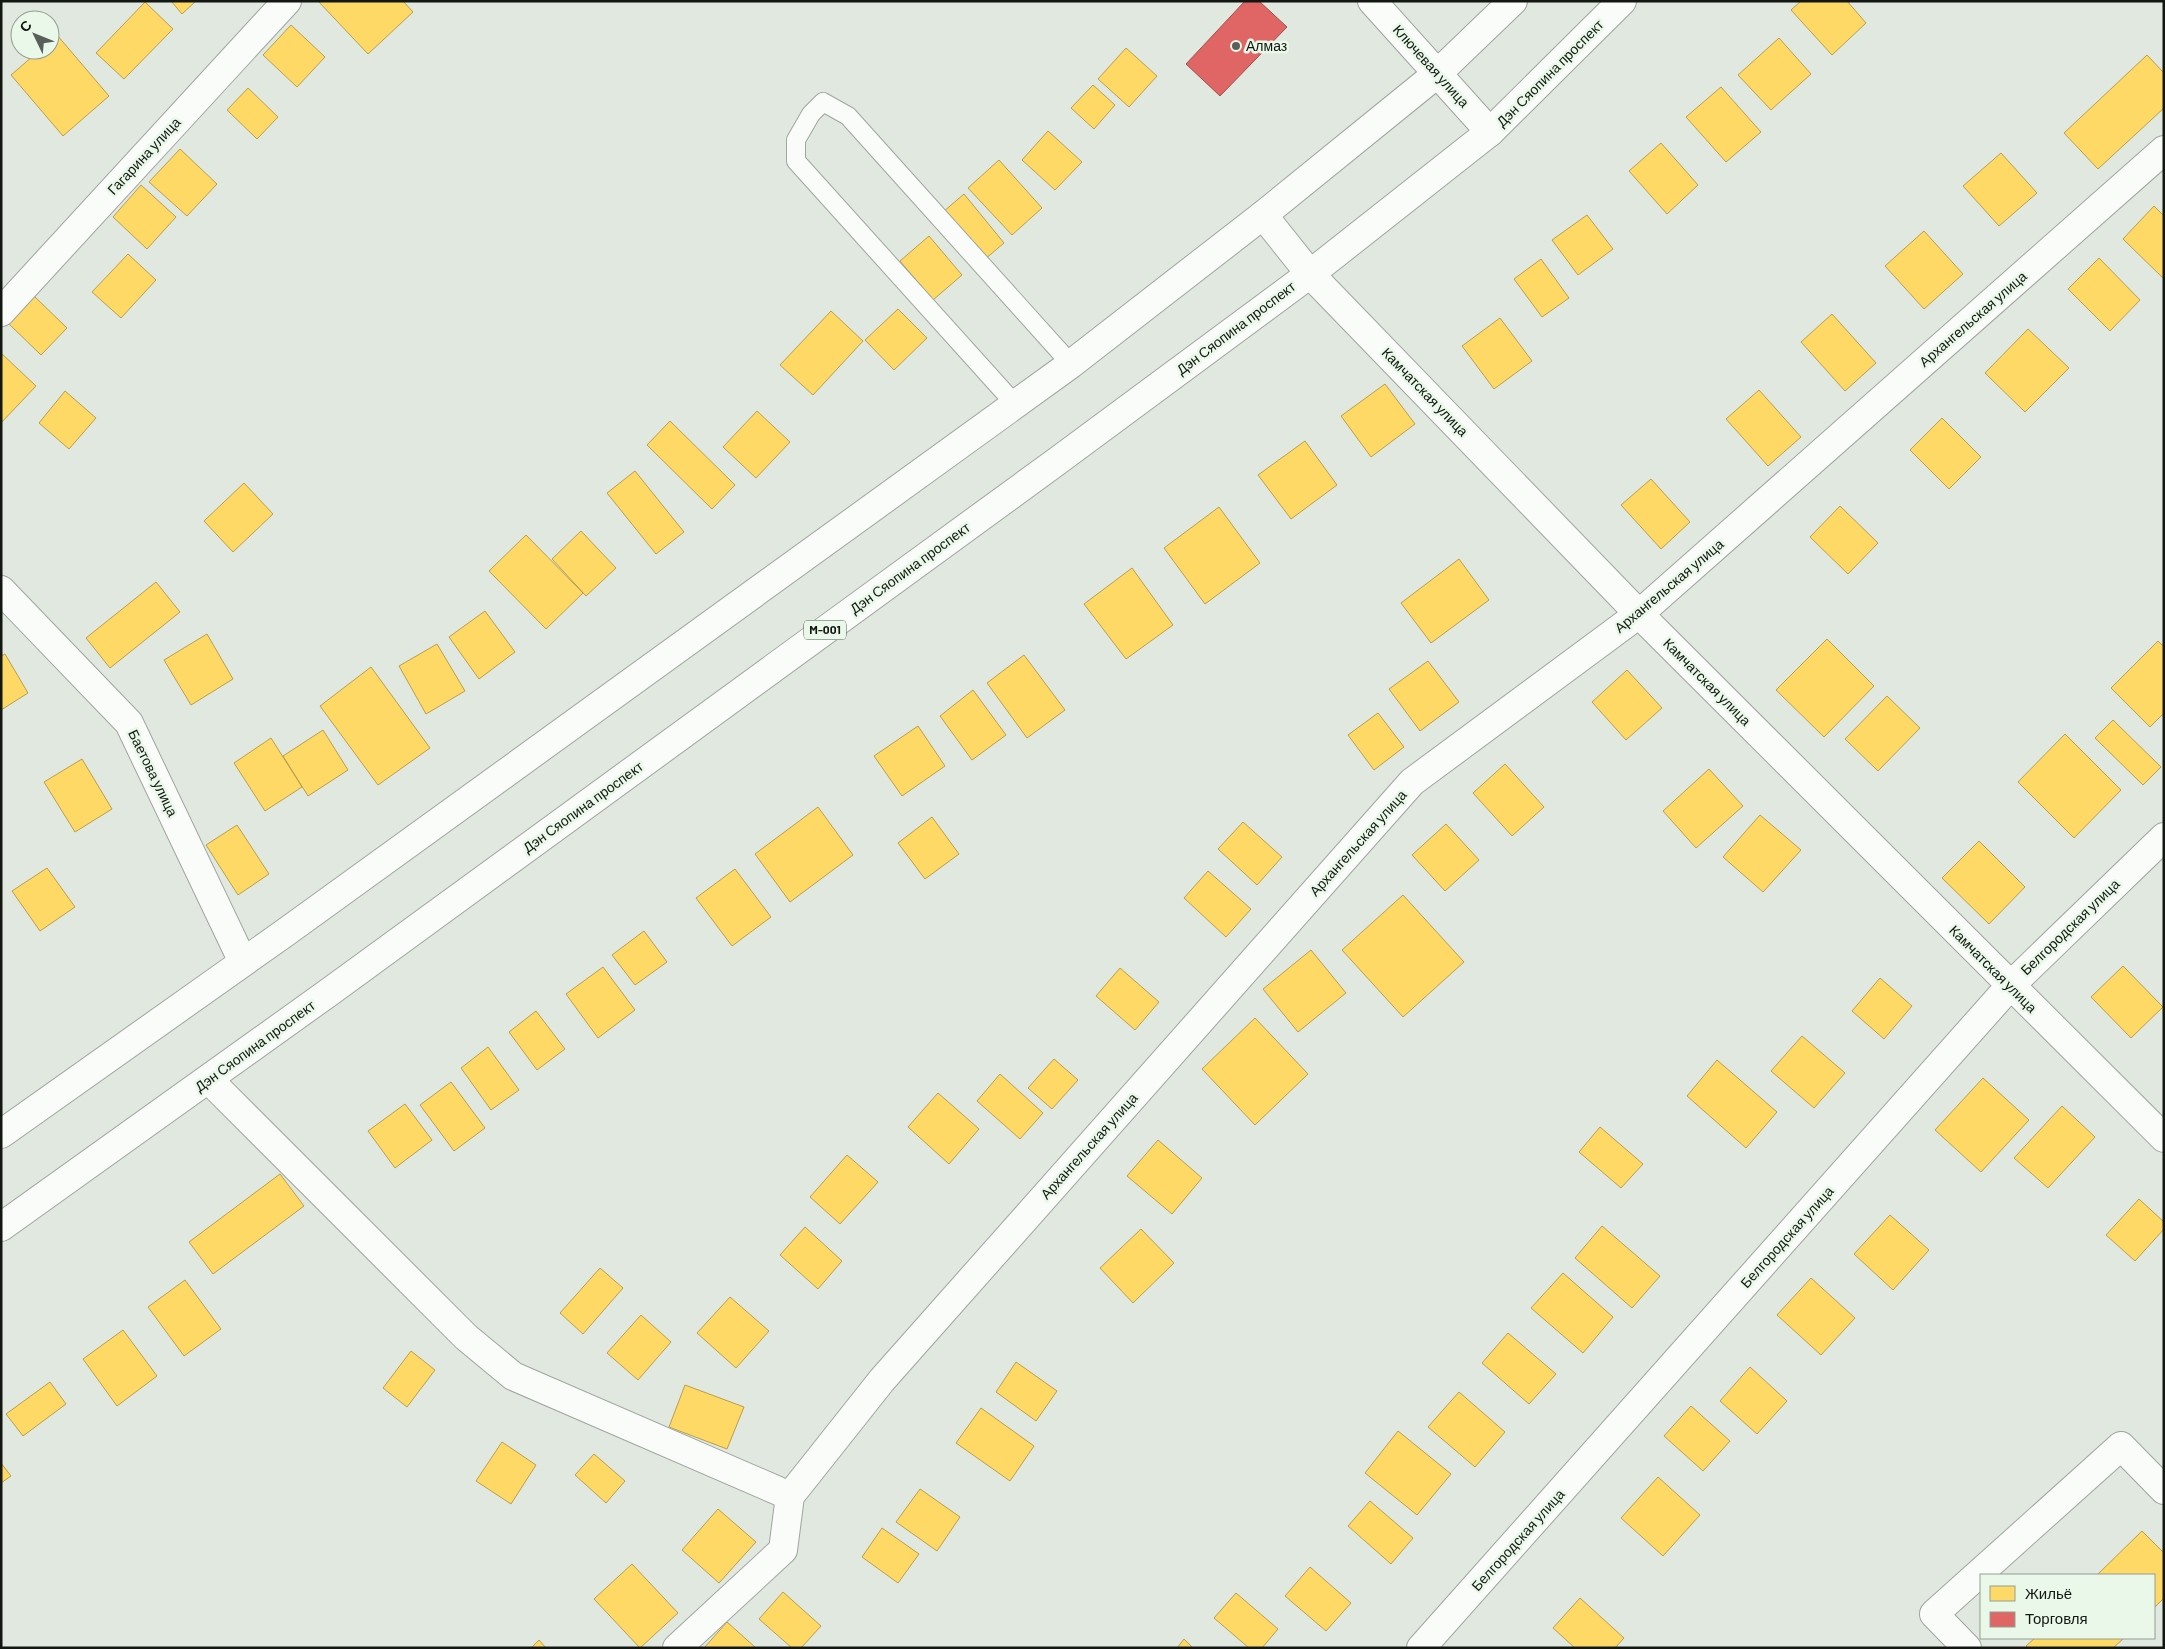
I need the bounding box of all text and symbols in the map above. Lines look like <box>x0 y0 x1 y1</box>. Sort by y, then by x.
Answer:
north arrow <box>10 10 60 60</box>
street label: Дэн Сяопина проспект <box>1493 15 1607 130</box>
text: С <box>15 16 35 35</box>
street label: Ключевая улица <box>1390 21 1473 111</box>
place label: Алмаз <box>1246 37 1287 54</box>
marker: Алмаз <box>1230 40 1242 52</box>
street label: Гагарина улица <box>103 113 184 198</box>
street label: Архангельская улица <box>1915 267 2030 370</box>
street label: Дэн Сяопина проспект <box>1173 277 1299 378</box>
street label: Камчатская улица <box>1379 344 1472 440</box>
street label: Дэн Сяопина проспект <box>846 518 974 617</box>
street label: Архангельская улица <box>1611 535 1727 636</box>
road number: M-001 <box>804 620 846 640</box>
street label: Камчатская улица <box>1660 634 1755 729</box>
street label: Баетова улица <box>125 726 182 819</box>
street label: Дэн Сяопина проспект <box>519 757 647 856</box>
street label: Архангельская улица <box>1305 786 1410 899</box>
street label: Белгородская улица <box>2017 875 2123 978</box>
street label: Камчатская улица <box>1946 921 2041 1016</box>
street label: Дэн Сяопина проспект <box>191 996 319 1095</box>
street label: Архангельская улица <box>1036 1089 1141 1202</box>
street label: Белгородская улица <box>1737 1182 1837 1291</box>
street label: Белгородская улица <box>1468 1485 1568 1594</box>
legend <box>1980 1574 2155 1639</box>
text: Жильё <box>2025 1584 2072 1602</box>
text: Торговля <box>2025 1609 2088 1627</box>

